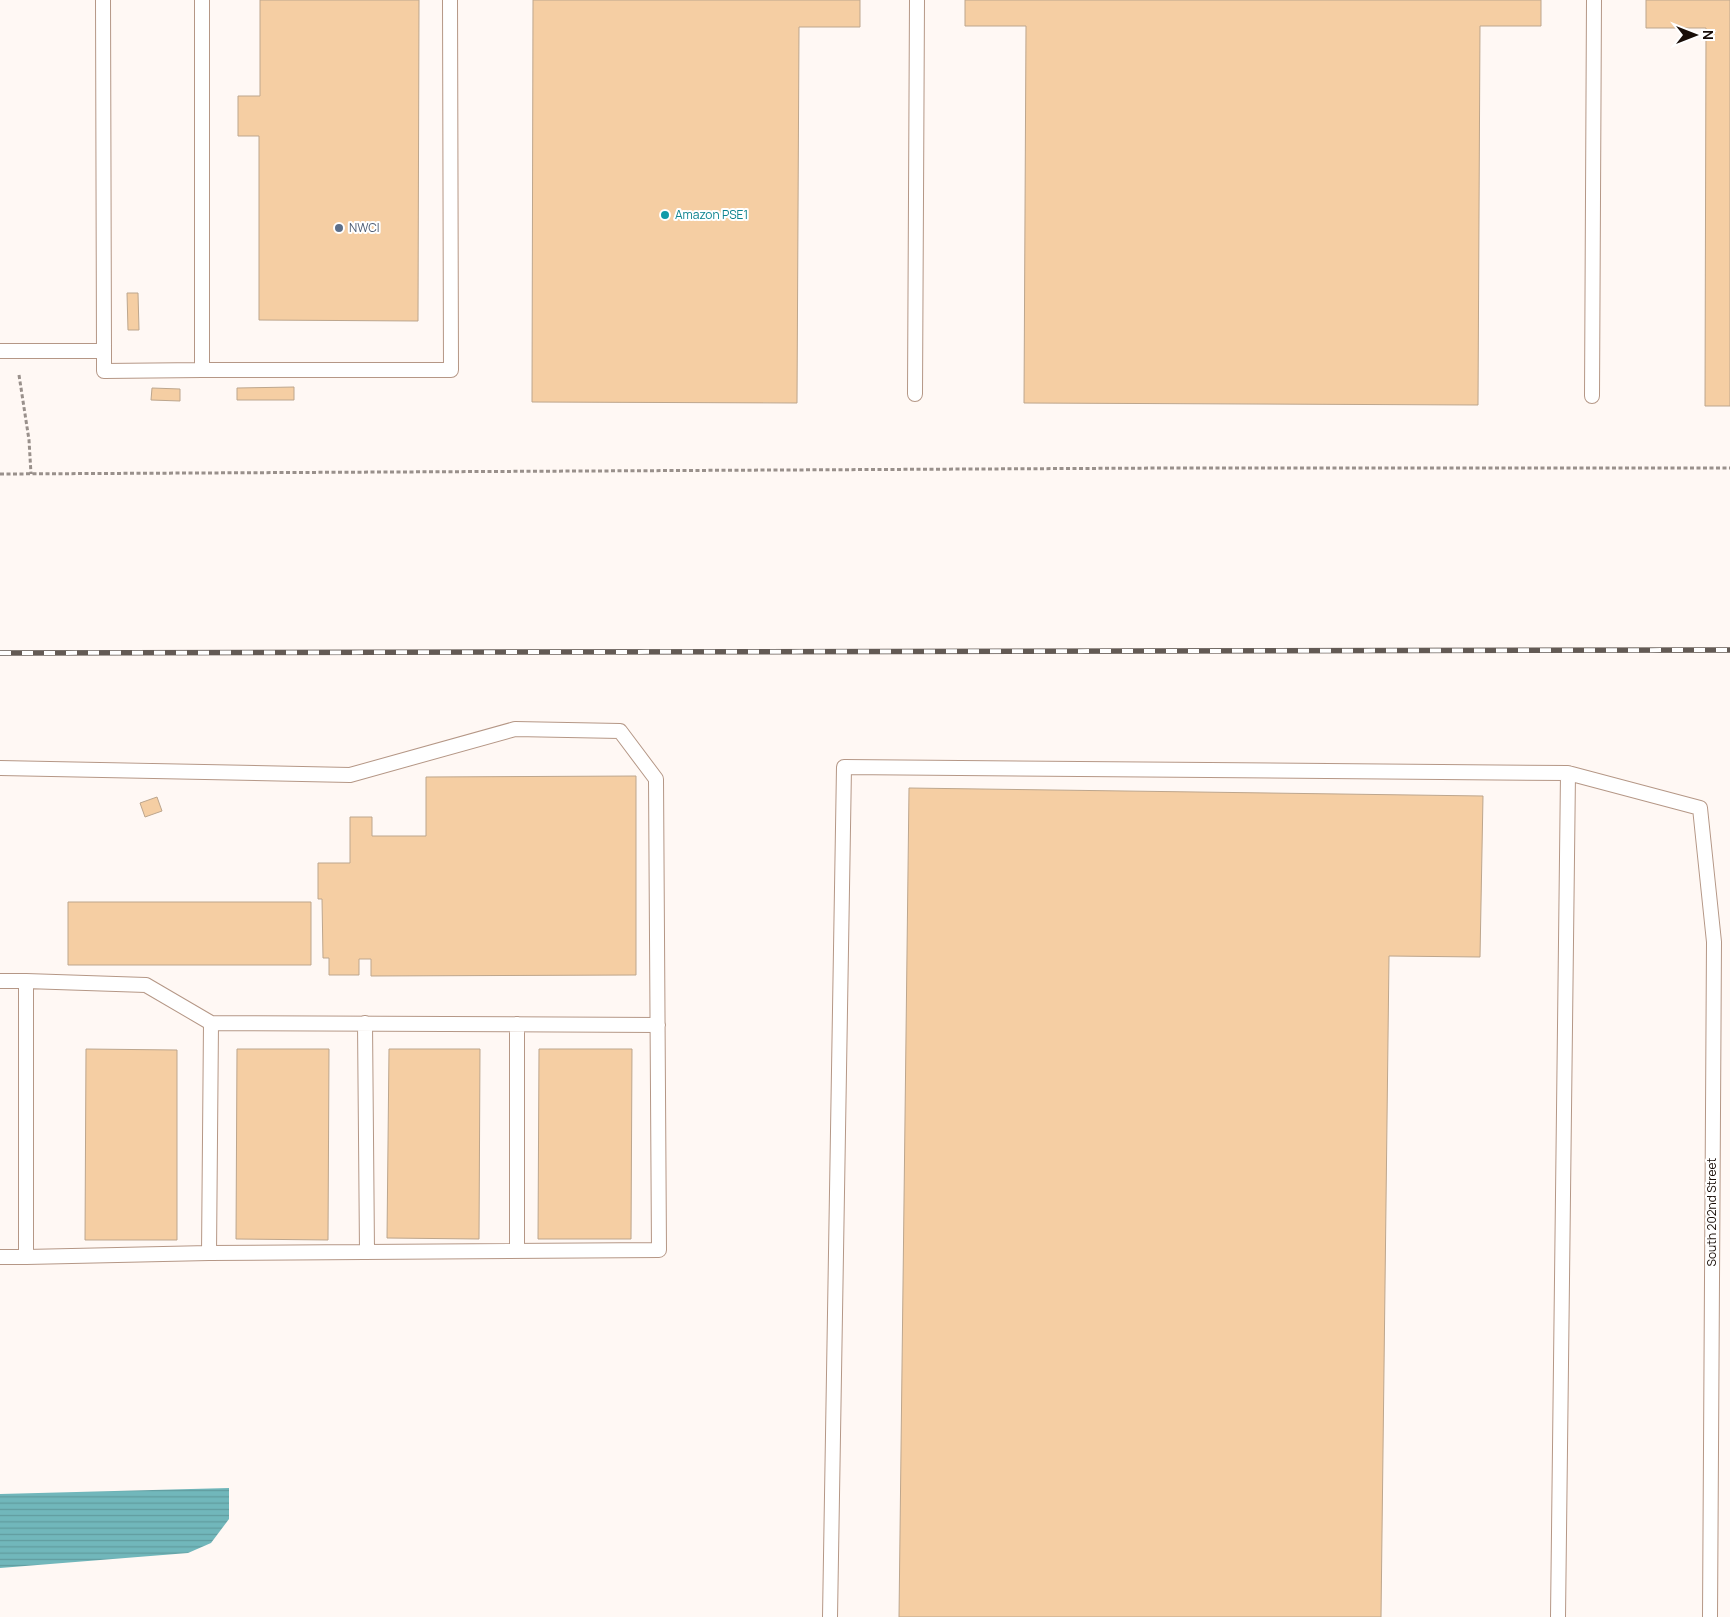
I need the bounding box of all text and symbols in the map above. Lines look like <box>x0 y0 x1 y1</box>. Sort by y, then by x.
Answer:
north arrow <box>1670 10 1720 60</box>
text: N <box>1699 30 1718 40</box>
place label: Amazon PSE1 <box>675 206 748 223</box>
marker: Amazon PSE1 <box>659 209 671 221</box>
place label: NWCI <box>349 219 380 236</box>
marker: NWCI <box>333 222 345 234</box>
street label: South 202nd Street <box>1703 1157 1720 1266</box>

